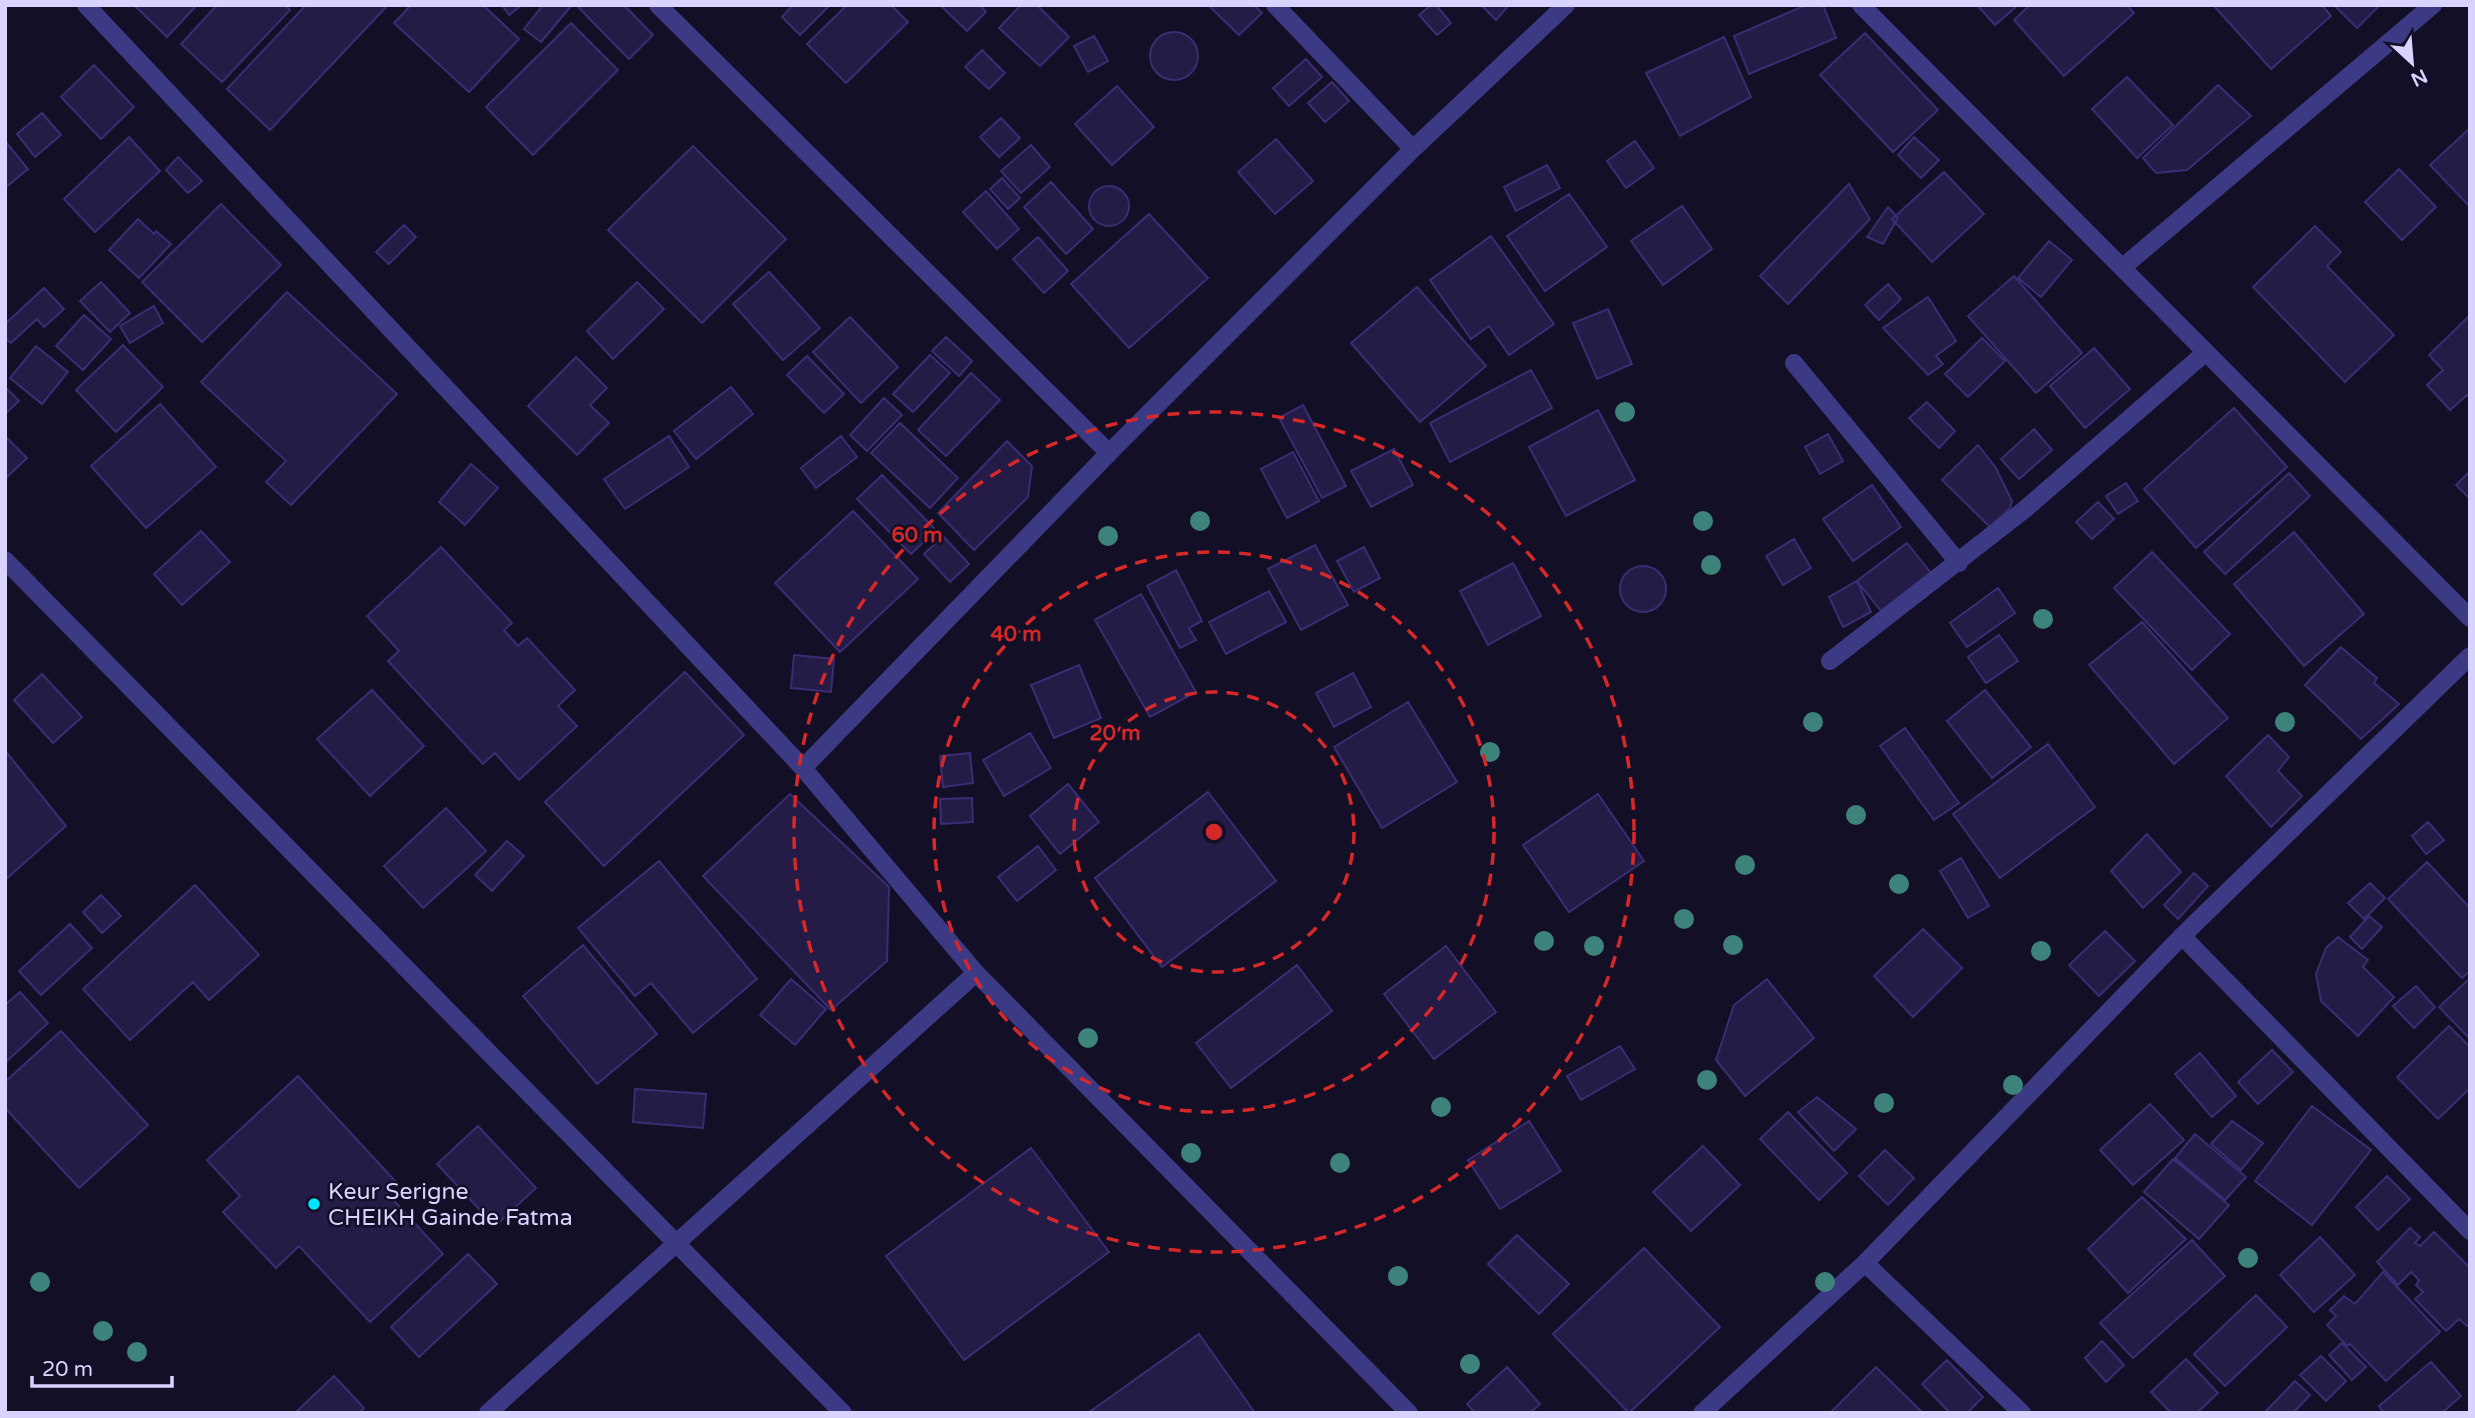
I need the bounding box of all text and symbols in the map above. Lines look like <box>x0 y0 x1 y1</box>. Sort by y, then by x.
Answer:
north arrow <box>2377 28 2447 98</box>
text: N <box>2407 64 2431 91</box>
text: 60 m <box>891 523 943 548</box>
text: 40 m <box>990 622 1042 647</box>
text: 20 m <box>1089 721 1141 746</box>
centre of rings <box>1202 820 1226 844</box>
place label: Keur Serigne CHEIKH Gainde Fatma <box>328 1178 573 1232</box>
marker: Keur Serigne CHEIKH Gainde Fatma <box>306 1196 322 1212</box>
scale bar <box>32 1344 172 1388</box>
text: 20 m <box>42 1357 93 1382</box>

